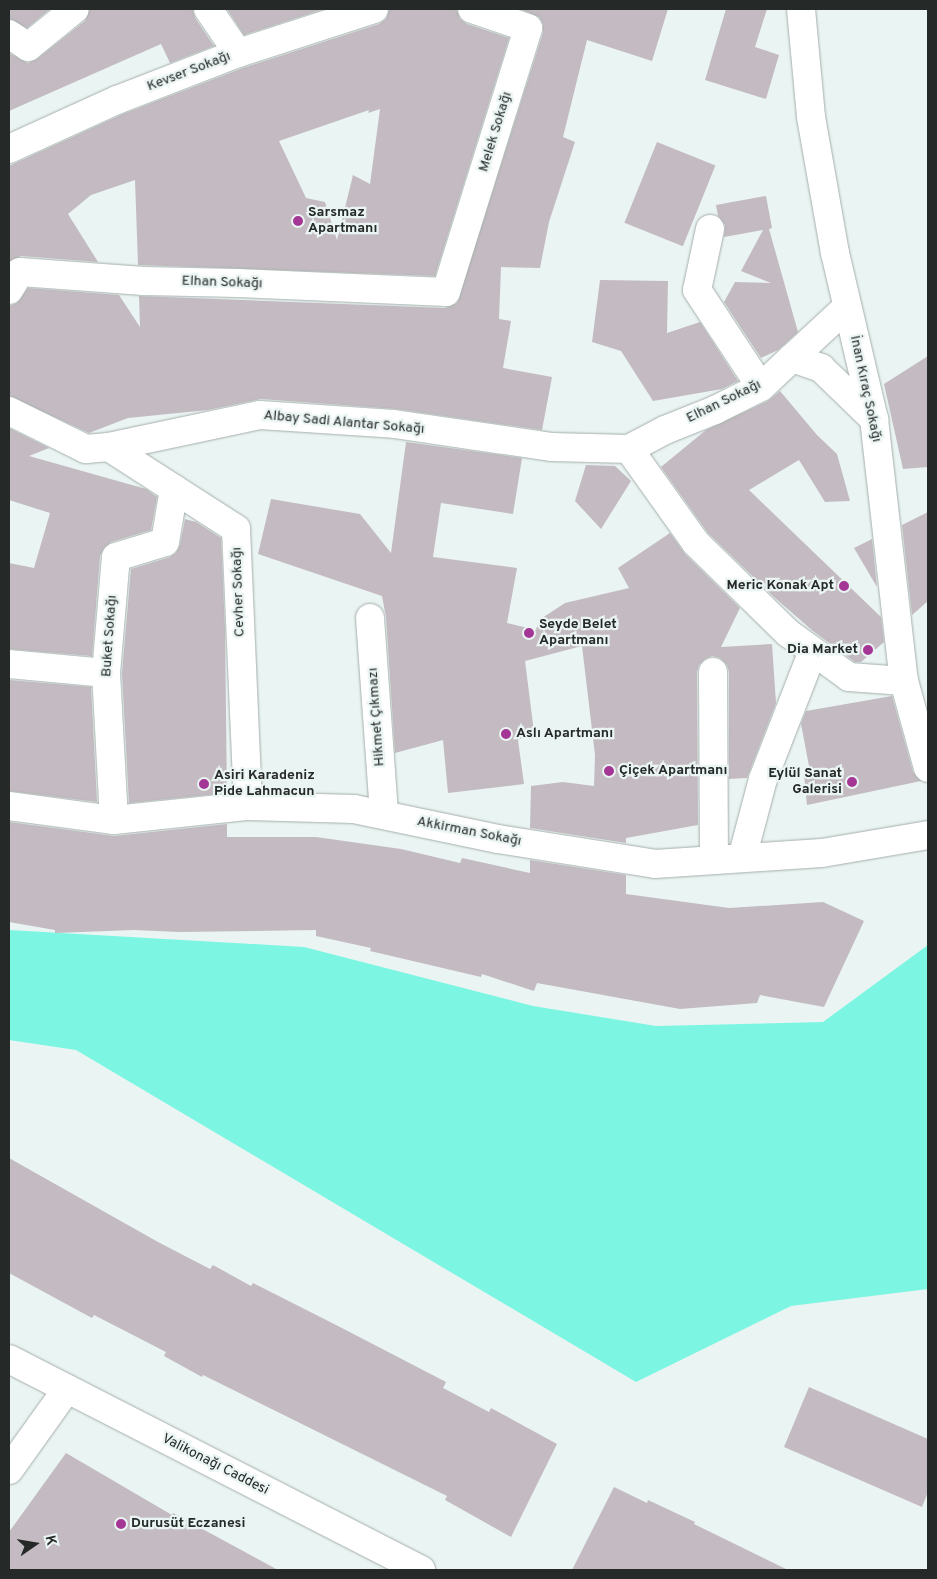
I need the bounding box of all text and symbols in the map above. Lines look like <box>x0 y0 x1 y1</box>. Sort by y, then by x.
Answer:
street label: Kevser Sokağı <box>145 48 233 96</box>
street label: Melek Sokağı <box>476 90 516 174</box>
place label: Sarsmaz Apartmanı <box>308 205 377 238</box>
marker: Sarsmaz Apartmanı <box>292 215 304 227</box>
street label: Elhan Sokağı <box>181 273 263 293</box>
street label: İnan Kıraç Sokağı <box>845 334 885 444</box>
street label: Elhan Sokağı <box>684 377 764 427</box>
street label: Albay Sadi Alantar Sokağı <box>263 408 425 438</box>
street label: Cevher Sokağı <box>229 547 249 637</box>
place label: Meric Konak Apt <box>726 578 834 594</box>
marker: Meric Konak Apt <box>838 580 850 592</box>
street label: Buket Sokağı <box>99 594 121 678</box>
place label: Seyde Belet Apartmanı <box>539 617 617 650</box>
marker: Seyde Belet Apartmanı <box>523 627 535 639</box>
place label: Dia Market <box>787 642 858 658</box>
marker: Dia Market <box>862 644 874 656</box>
street label: Hikmet Çıkmazı <box>365 667 389 767</box>
place label: Aslı Apartmanı <box>516 726 614 742</box>
marker: Aslı Apartmanı <box>500 728 512 740</box>
place label: Çiçek Apartmanı <box>619 763 728 779</box>
marker: Çiçek Apartmanı <box>603 765 615 777</box>
place label: Eylül Sanat Galerisi <box>768 766 842 799</box>
place label: Asiri Karadeniz Pide Lahmacun <box>214 768 315 800</box>
marker: Eylül Sanat Galerisi <box>846 776 858 788</box>
marker: Asiri Karadeniz Pide Lahmacun <box>198 778 210 790</box>
street label: Akkirman Sokağı <box>415 814 523 850</box>
street label: Valikonağı Caddesi <box>159 1431 271 1499</box>
place label: Durusüt Eczanesi <box>131 1516 245 1532</box>
marker: Durusüt Eczanesi <box>115 1518 127 1530</box>
north arrow <box>10 1519 60 1569</box>
text: K <box>41 1534 59 1547</box>

